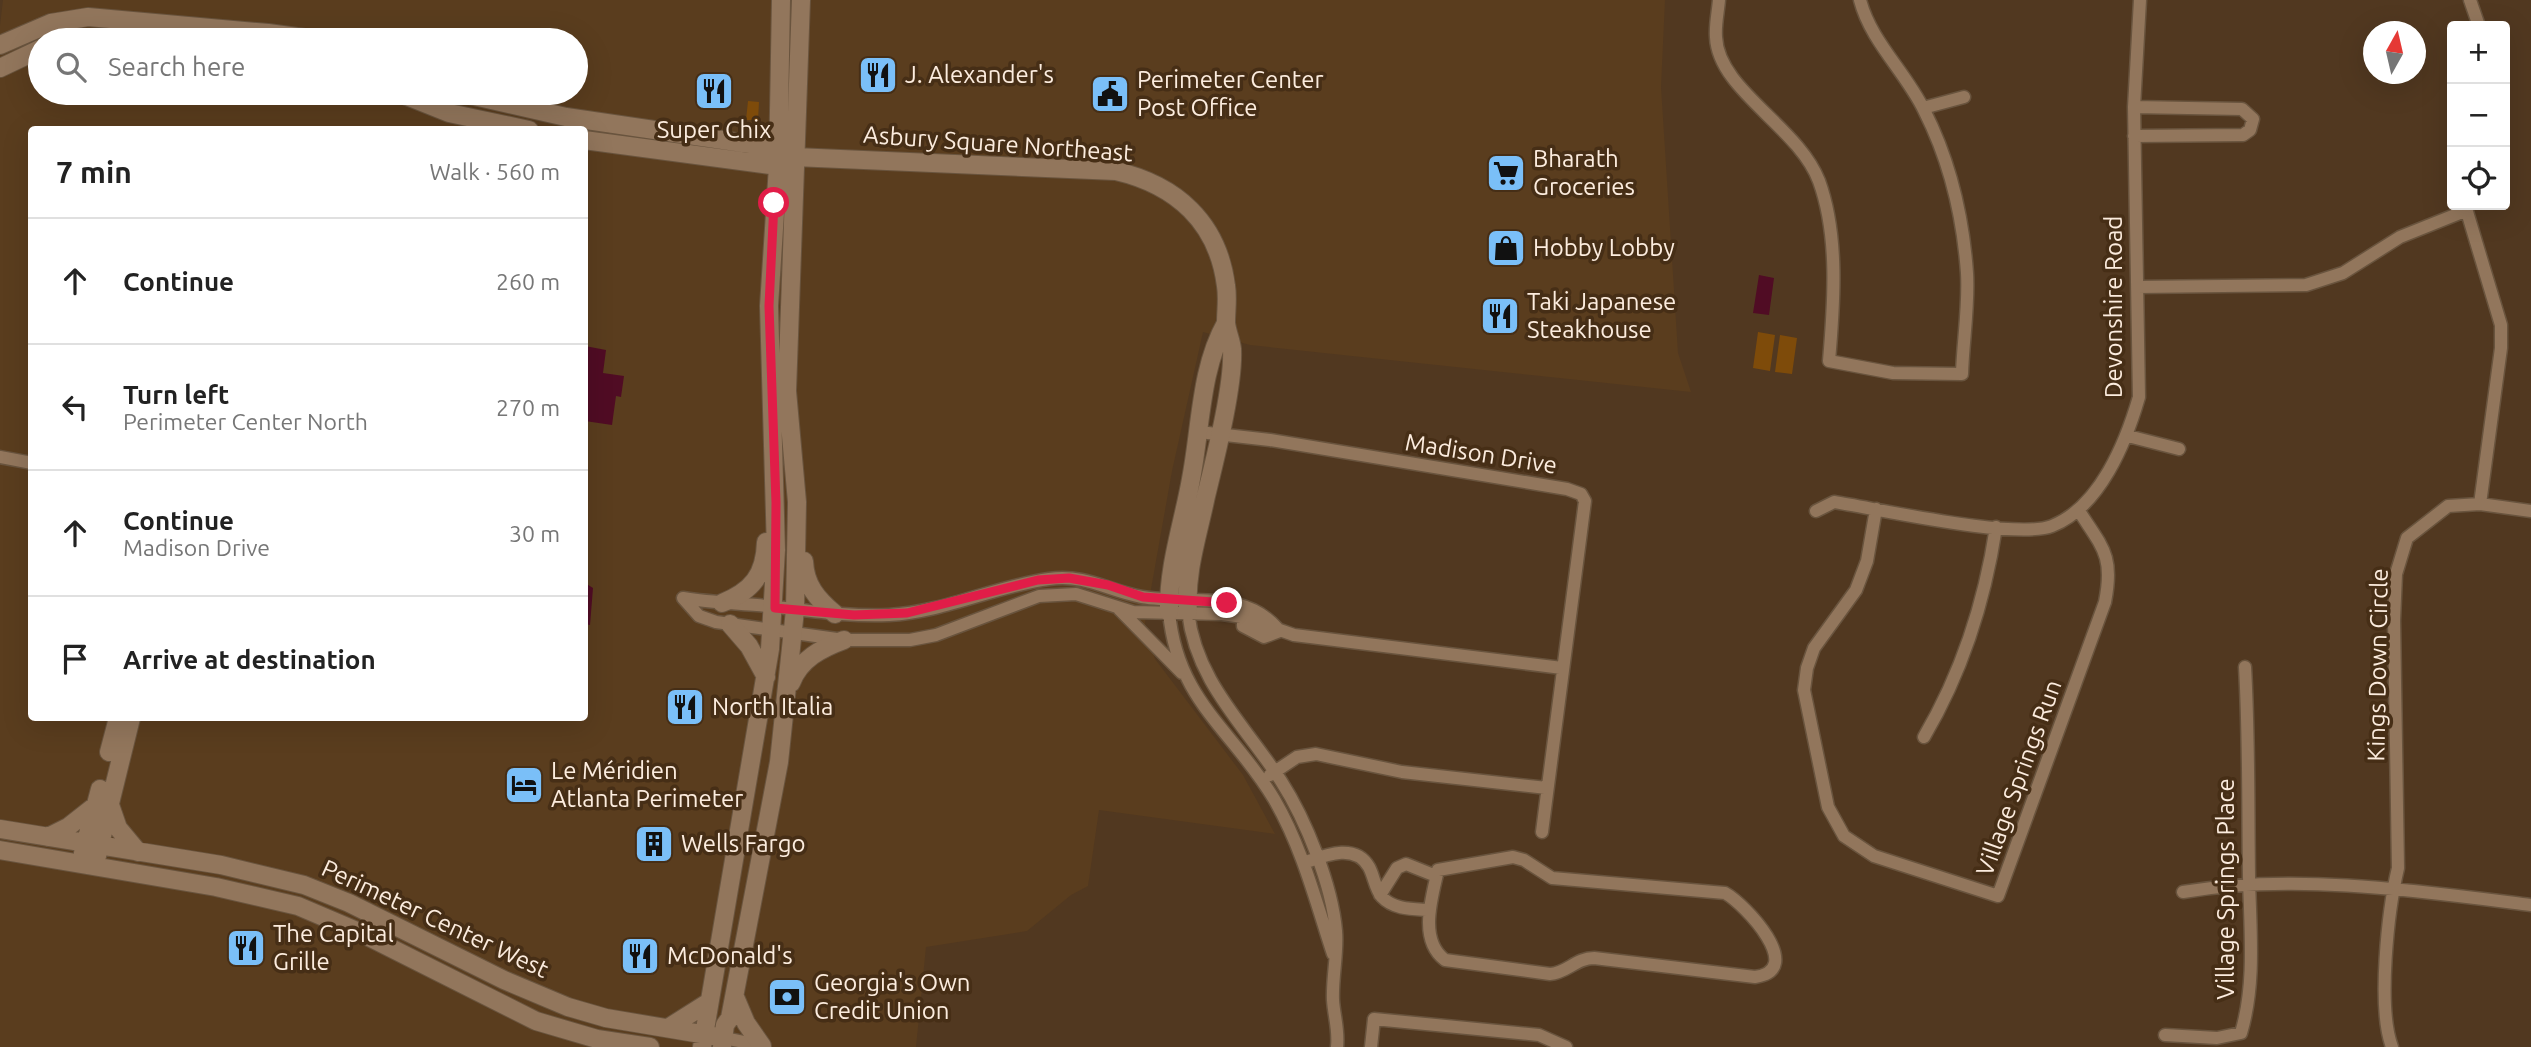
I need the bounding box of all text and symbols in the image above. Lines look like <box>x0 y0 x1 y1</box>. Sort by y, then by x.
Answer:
north arrow <box>2363 21 2426 84</box>
map controls <box>2447 21 2510 210</box>
button: + <box>2447 21 2510 84</box>
search box <box>28 28 588 105</box>
icon: search <box>52 48 90 86</box>
text: Search here <box>108 52 245 81</box>
restaurant icon: J. Alexander's <box>857 54 899 96</box>
place label: J. Alexander's <box>905 61 1054 88</box>
place label: Perimeter Center Post Office <box>1137 66 1324 121</box>
restaurant icon: Super Chix <box>693 70 735 112</box>
public building icon: Perimeter Center Post Office <box>1089 73 1131 115</box>
button: − <box>2447 84 2510 147</box>
place label: Super Chix <box>657 116 771 143</box>
street label: Asbury Square Northeast <box>862 121 1134 166</box>
place label: Bharath Groceries <box>1533 145 1635 200</box>
button: locate <box>2447 147 2510 210</box>
supermarket icon: Bharath Groceries <box>1485 152 1527 194</box>
text: 7 min <box>56 155 132 189</box>
text: Walk · 560 m <box>429 159 560 184</box>
route start <box>758 187 789 218</box>
street label: Devonshire Road <box>2100 216 2127 398</box>
shop icon: Hobby Lobby <box>1485 227 1527 269</box>
place label: Hobby Lobby <box>1533 234 1675 261</box>
icon: ahead <box>56 262 94 300</box>
text: Continue <box>123 267 234 296</box>
text: 260 m <box>496 269 560 294</box>
place label: Taki Japanese Steakhouse <box>1527 288 1676 343</box>
restaurant icon: Taki Japanese Steakhouse <box>1479 295 1521 337</box>
text: Turn left <box>123 380 229 409</box>
icon: left <box>56 388 94 426</box>
text: 270 m <box>496 395 560 420</box>
text: Perimeter Center North <box>123 409 368 434</box>
street label: Madison Drive <box>1403 428 1559 479</box>
text: Continue <box>123 506 234 535</box>
icon: ahead <box>56 514 94 552</box>
text: 30 m <box>509 521 560 546</box>
text: Madison Drive <box>123 535 270 560</box>
street label: Kings Down Circle <box>2362 568 2393 762</box>
route end <box>1211 587 1242 618</box>
icon: arrive <box>56 640 94 678</box>
text: Arrive at destination <box>123 645 376 674</box>
street label: Village Springs Run <box>1971 676 2067 880</box>
restaurant icon: North Italia <box>664 686 706 728</box>
place label: North Italia <box>712 693 833 720</box>
place label: Le Méridien Atlanta Perimeter <box>551 757 743 812</box>
hotel icon: Le Méridien Atlanta Perimeter <box>503 764 545 806</box>
street label: Village Springs Place <box>2212 778 2239 1000</box>
building icon: Wells Fargo <box>633 823 675 865</box>
place label: Wells Fargo <box>681 830 806 857</box>
street label: Perimeter Center West <box>318 854 553 983</box>
place label: The Capital Grille <box>273 920 394 975</box>
restaurant icon: The Capital Grille <box>225 927 267 969</box>
restaurant icon: McDonald's <box>619 935 661 977</box>
place label: McDonald's <box>667 942 793 969</box>
place label: Georgia's Own Credit Union <box>814 969 971 1024</box>
bank icon: Georgia's Own Credit Union <box>766 976 808 1018</box>

